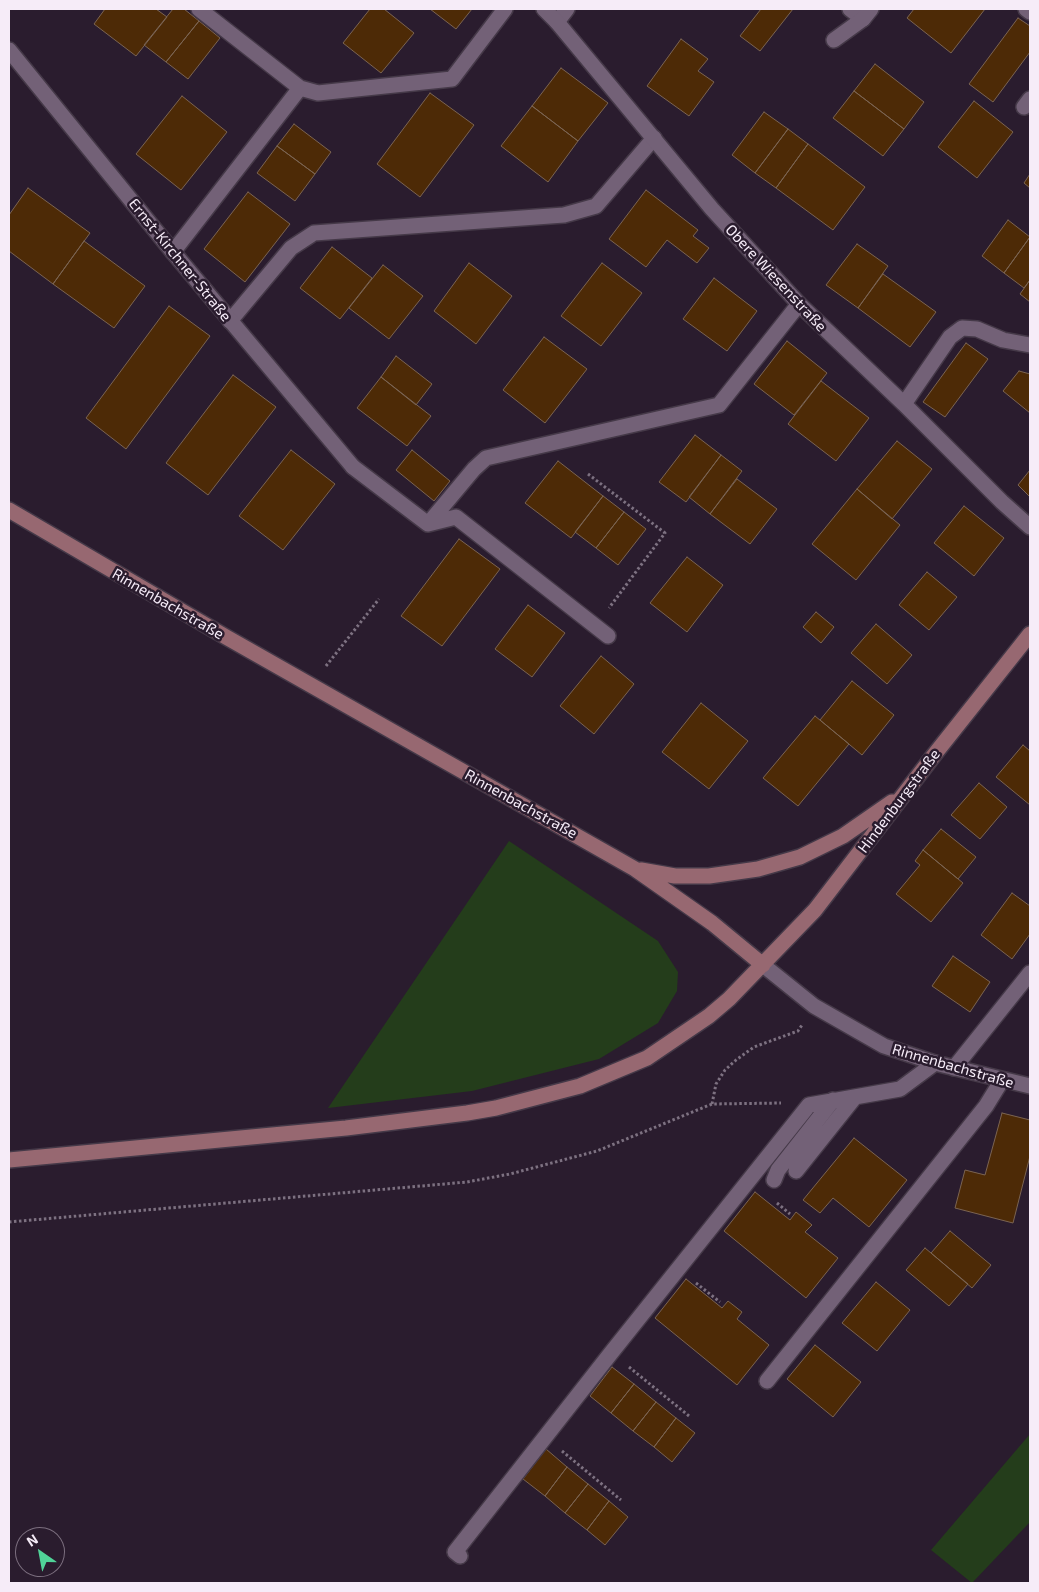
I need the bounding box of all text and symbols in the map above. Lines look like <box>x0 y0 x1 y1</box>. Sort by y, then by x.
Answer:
street label: Ernst-Kirchner-Straße <box>125 195 235 325</box>
street label: Obere Wiesenstraße <box>722 221 830 335</box>
street label: Rinnenbachstraße <box>109 565 227 643</box>
street label: Hindenburgstraße <box>854 746 944 856</box>
street label: Rinnenbachstraße <box>462 766 580 842</box>
street label: Rinnenbachstraße <box>890 1040 1016 1092</box>
north arrow <box>15 1527 65 1577</box>
text: N <box>23 1530 41 1550</box>

